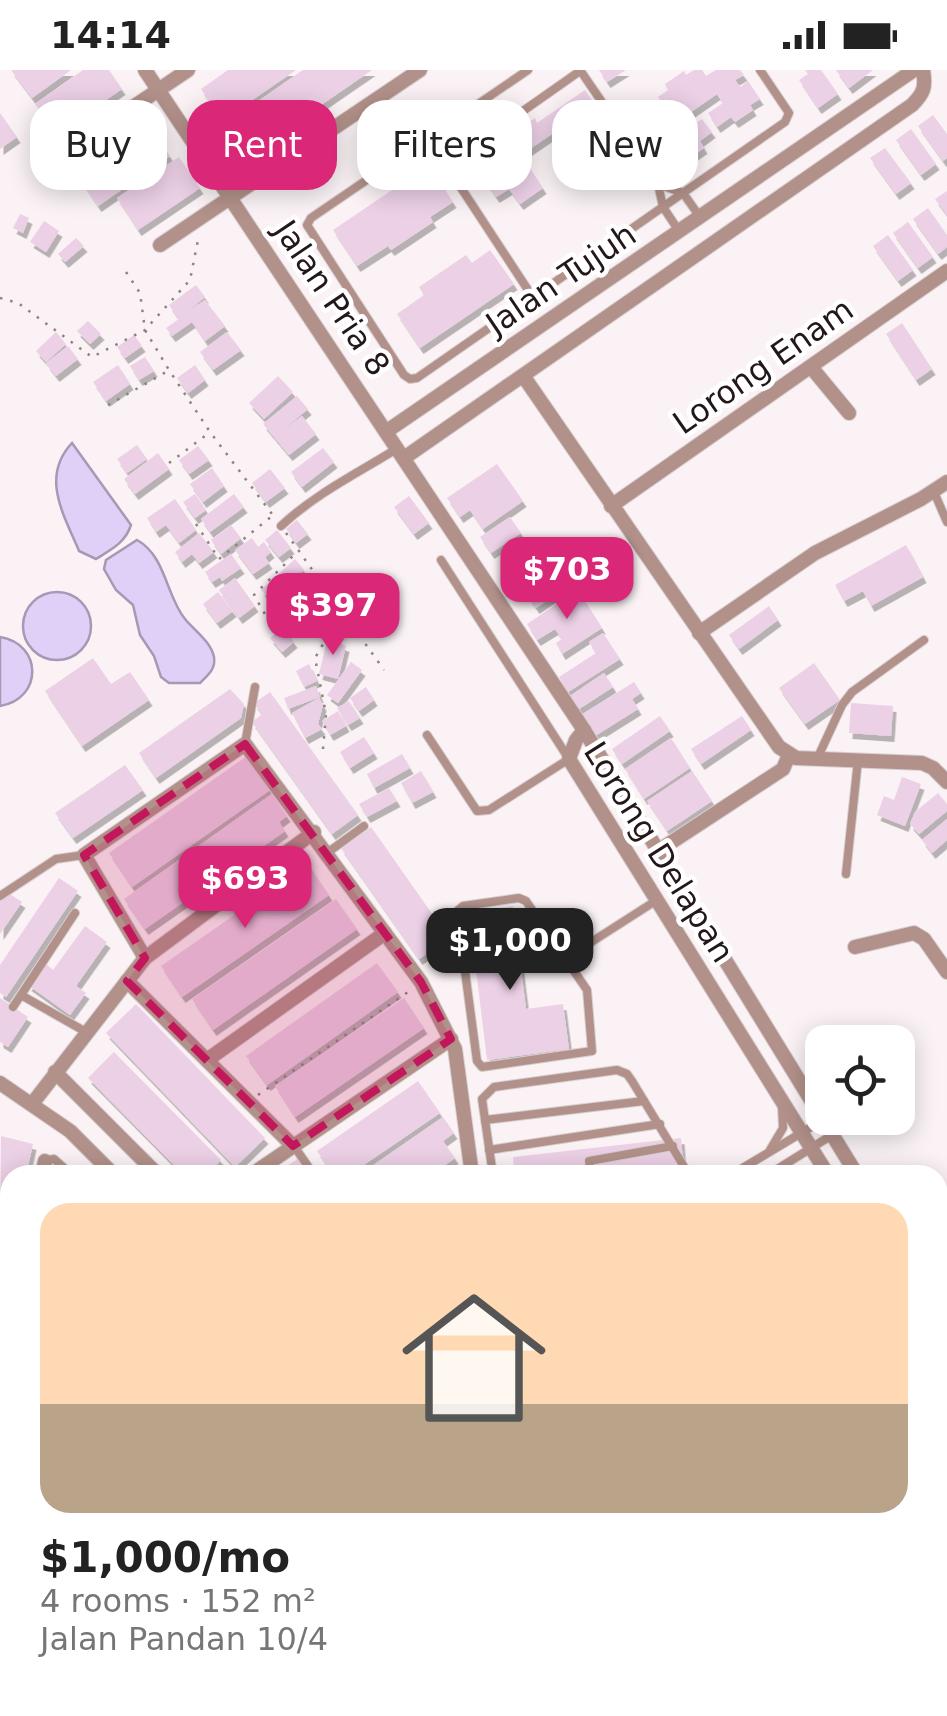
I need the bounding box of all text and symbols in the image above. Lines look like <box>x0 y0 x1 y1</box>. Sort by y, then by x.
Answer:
text: 14:14 <box>50 13 171 57</box>
chip: Buy <box>30 100 167 190</box>
chip: Rent <box>187 100 337 190</box>
chip: Filters <box>357 100 532 190</box>
chip: New <box>552 100 698 190</box>
street label: Jalan Pria 8 <box>265 212 398 383</box>
street label: Jalan Tujuh <box>477 215 643 344</box>
street label: Lorong Enam <box>666 290 860 442</box>
pin: $703 <box>508 537 626 622</box>
text: $703 <box>522 550 612 588</box>
pin: $397 <box>274 573 392 658</box>
text: $397 <box>288 586 378 624</box>
street label: Lorong Delapan <box>576 735 742 969</box>
pin: $693 <box>186 846 304 931</box>
text: $693 <box>200 859 290 897</box>
pin: $1,000 <box>429 908 591 993</box>
text: $1,000 <box>448 921 572 959</box>
map controls <box>805 1025 915 1135</box>
button: locate <box>805 1025 915 1135</box>
icon: home <box>384 1268 564 1448</box>
text: $1,000/mo <box>40 1533 290 1582</box>
text: 4 rooms · 152 m² <box>40 1582 316 1620</box>
text: Jalan Pandan 10/4 <box>40 1620 328 1658</box>

